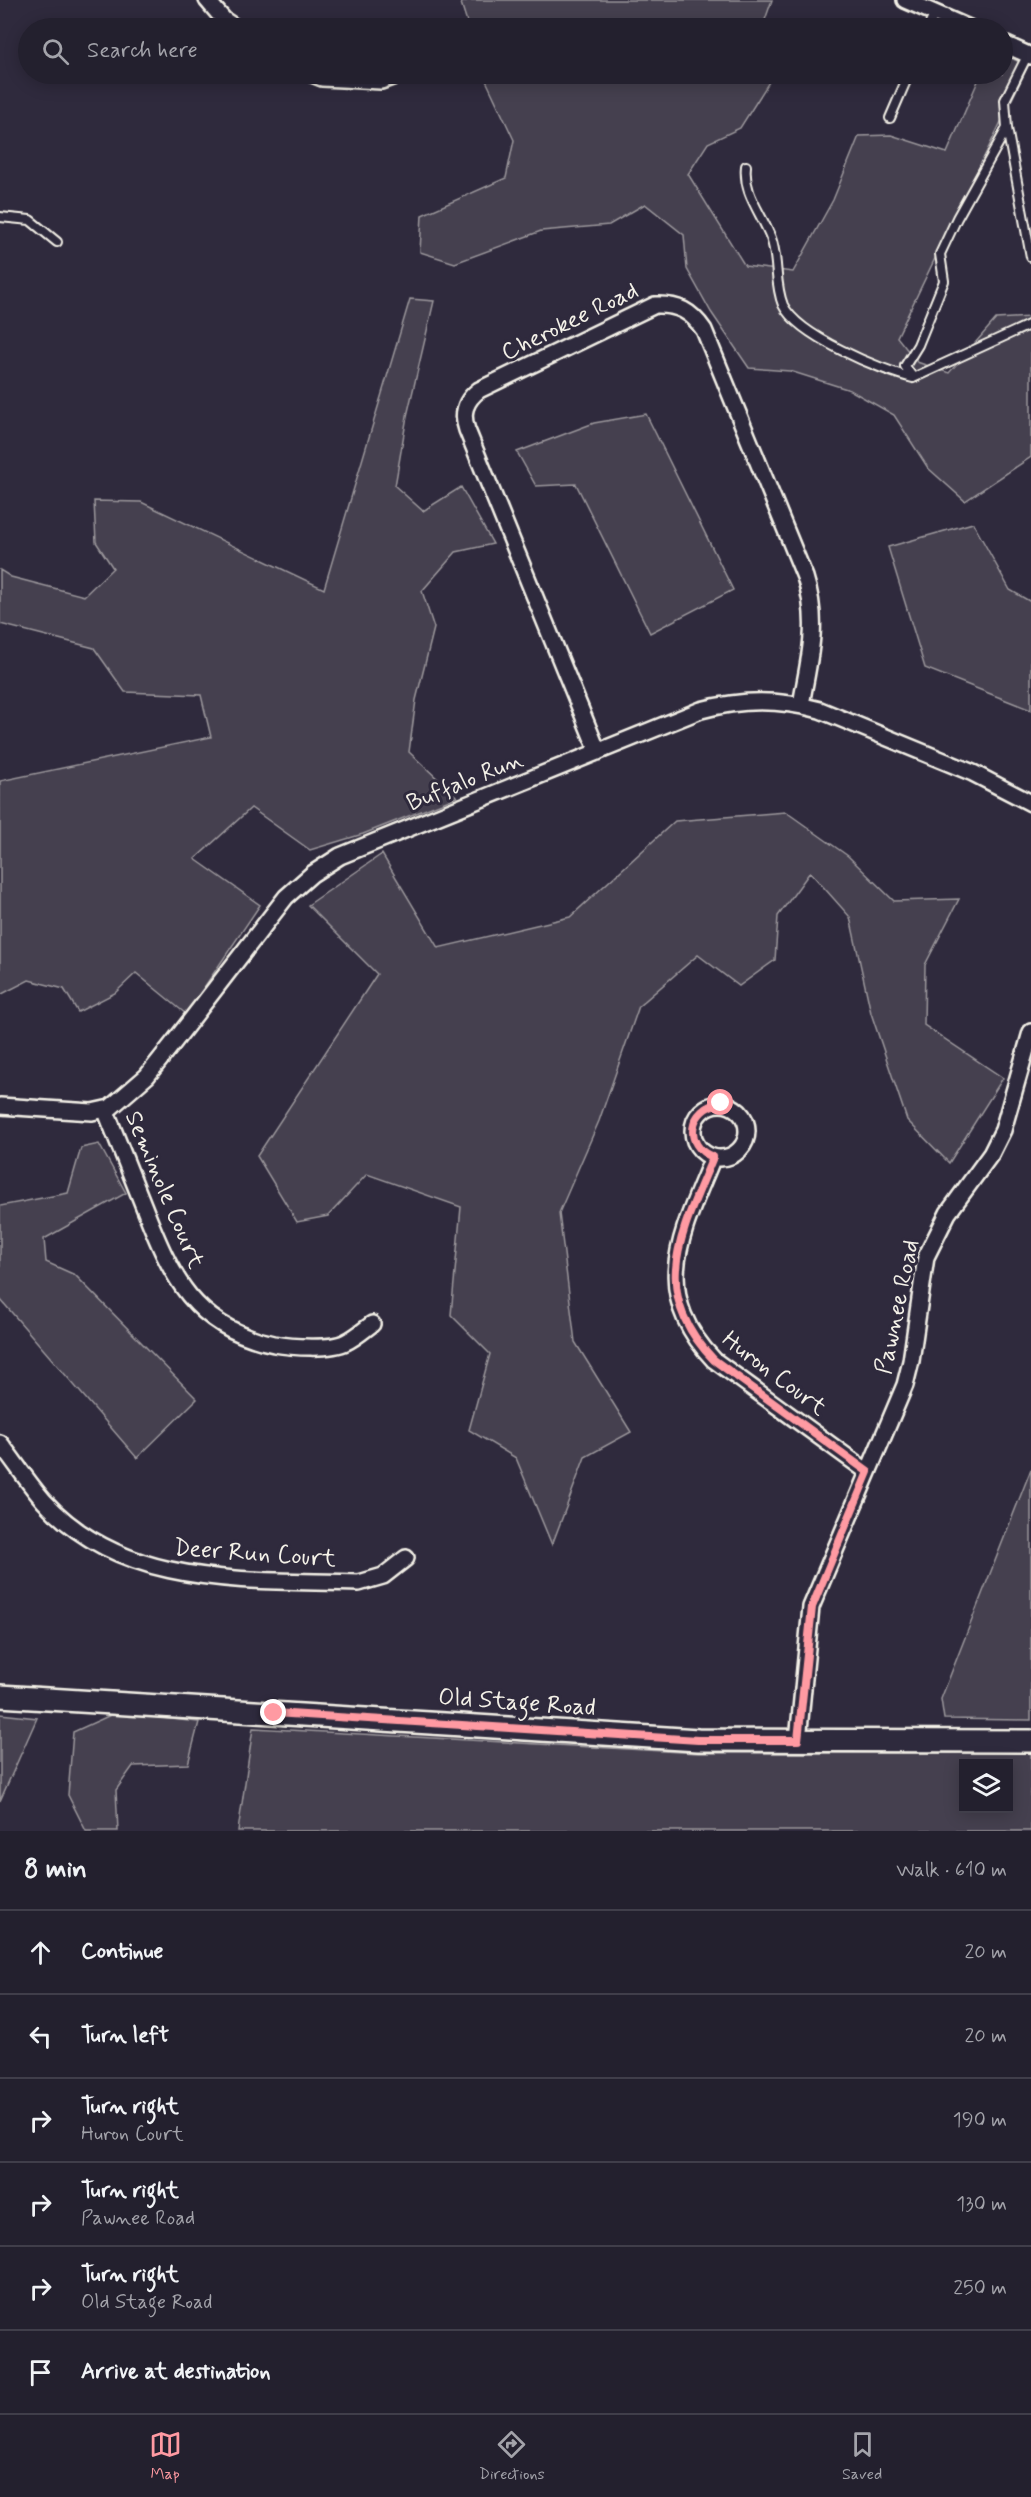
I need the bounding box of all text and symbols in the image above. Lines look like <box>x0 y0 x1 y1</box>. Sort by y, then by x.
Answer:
search box <box>18 18 1013 84</box>
icon: search <box>39 35 72 68</box>
text: Search here <box>87 37 198 65</box>
street label: Cherokee Road <box>496 275 644 369</box>
street label: Buffalo Run <box>402 745 528 819</box>
route start <box>707 1089 733 1115</box>
street label: Seminole Court <box>117 1107 211 1273</box>
street label: Pawnee Road <box>869 1237 927 1377</box>
street label: Huron Court <box>715 1324 833 1424</box>
street label: Deer Run Court <box>173 1533 337 1575</box>
street label: Old Stage Road <box>437 1682 597 1727</box>
route end <box>260 1699 286 1725</box>
map controls <box>959 1759 1013 1813</box>
button: layers <box>959 1759 1013 1813</box>
text: 8 min <box>24 1853 87 1887</box>
text: Walk · 610 m <box>896 1857 1007 1884</box>
icon: ahead <box>24 1936 57 1969</box>
text: Continue <box>81 1938 163 1966</box>
text: 20 m <box>964 1939 1007 1966</box>
icon: left <box>24 2020 57 2053</box>
text: Turn left <box>81 2022 169 2050</box>
text: 20 m <box>964 2023 1007 2050</box>
text: Turn right <box>81 2093 179 2121</box>
icon: right <box>24 2104 57 2137</box>
text: 190 m <box>953 2107 1007 2134</box>
text: Huron Court <box>81 2121 184 2148</box>
text: Turn right <box>81 2177 179 2205</box>
icon: right <box>24 2188 57 2221</box>
text: 130 m <box>956 2191 1007 2218</box>
text: Pawnee Road <box>81 2205 195 2232</box>
text: Turn right <box>81 2261 179 2289</box>
icon: right <box>24 2272 57 2305</box>
text: 250 m <box>953 2275 1007 2302</box>
text: Old Stage Road <box>81 2289 212 2316</box>
icon: arrive <box>24 2356 57 2389</box>
text: Arrive at destination <box>81 2358 271 2386</box>
tab: Map <box>149 2428 182 2485</box>
tab: Directions <box>479 2428 545 2485</box>
tab: Saved <box>842 2428 882 2485</box>

